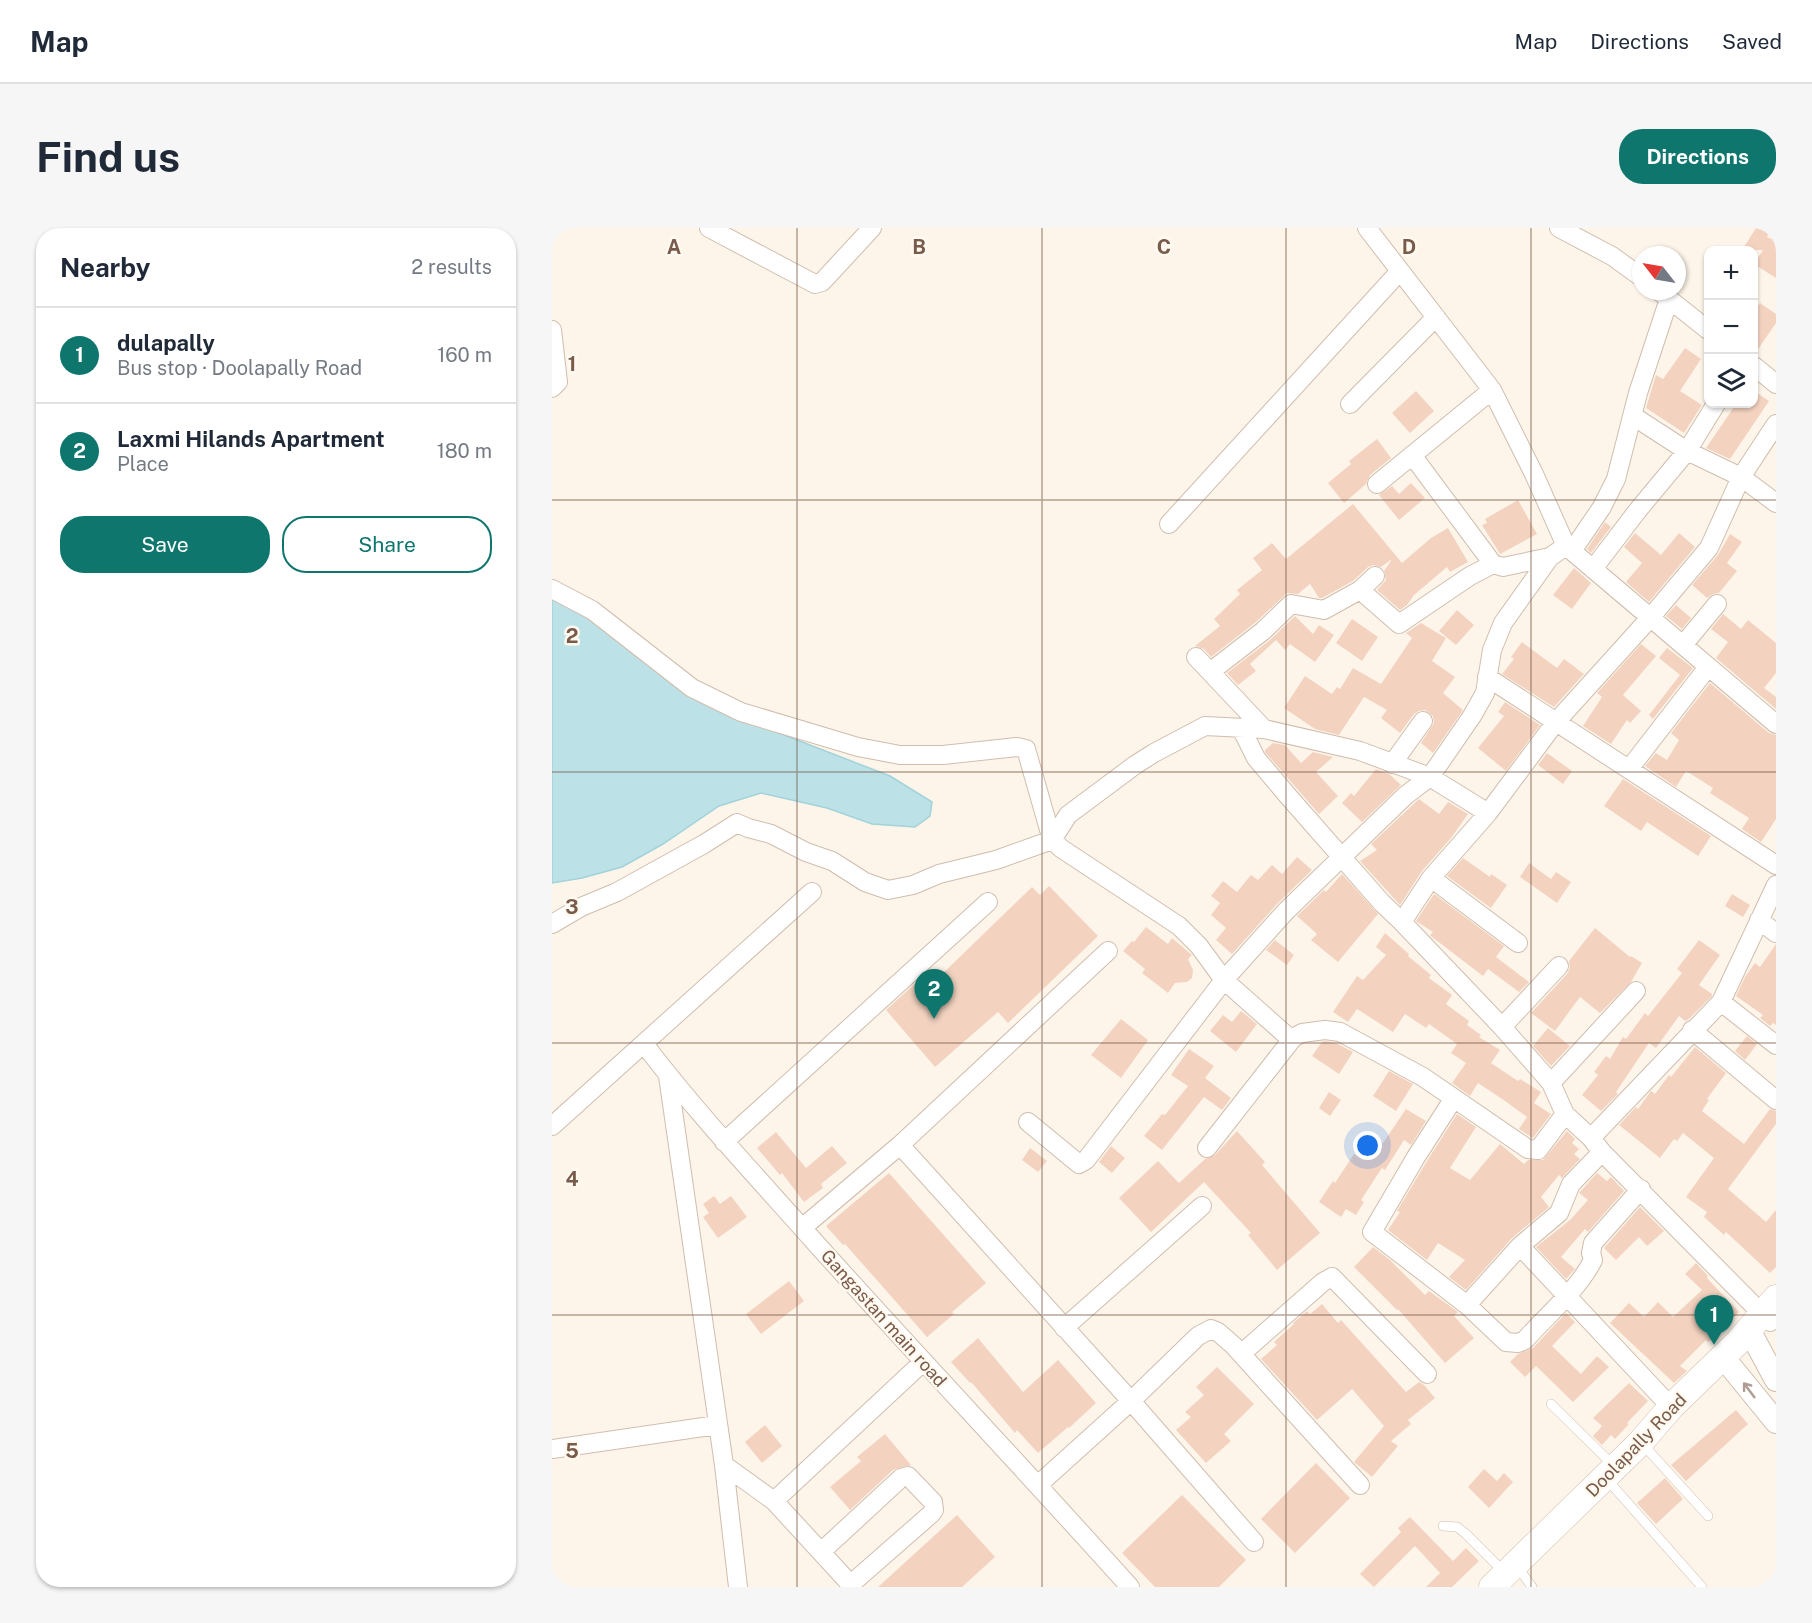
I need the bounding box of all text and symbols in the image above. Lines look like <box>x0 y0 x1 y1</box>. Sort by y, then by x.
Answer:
text: Map <box>30 25 89 58</box>
text: Map <box>1515 29 1557 54</box>
text: Directions <box>1590 29 1689 54</box>
text: Saved <box>1722 29 1782 54</box>
button: Directions <box>1619 129 1776 184</box>
text: Find us <box>36 132 180 181</box>
text: A <box>667 235 681 259</box>
text: B <box>912 235 926 259</box>
text: C <box>1157 235 1171 259</box>
text: D <box>1402 235 1416 259</box>
north arrow <box>1632 246 1686 300</box>
map controls <box>1704 246 1758 408</box>
button: + <box>1704 246 1758 300</box>
text: Nearby <box>60 252 150 283</box>
text: 2 results <box>411 255 492 279</box>
button: − <box>1704 300 1758 354</box>
text: dulapally <box>117 330 215 356</box>
text: 1 <box>75 343 84 367</box>
text: 160 m <box>437 343 492 367</box>
text: 1 <box>568 352 576 376</box>
button: layers <box>1704 354 1758 408</box>
text: Bus stop · Doolapally Road <box>117 356 362 380</box>
text: Laxmi Hilands Apartment <box>117 426 385 452</box>
text: 2 <box>73 439 86 463</box>
text: 180 m <box>437 439 492 463</box>
text: Place <box>117 452 169 476</box>
button: Save <box>60 516 270 573</box>
button: Share <box>282 516 492 573</box>
text: 2 <box>566 624 578 648</box>
text: 3 <box>565 895 579 919</box>
pin: 2 <box>914 970 953 1019</box>
your location <box>1353 1131 1382 1160</box>
text: 4 <box>565 1167 579 1191</box>
street label: Gangastan main road <box>817 1245 951 1391</box>
pin: 1 <box>1694 1296 1734 1345</box>
one-way arrow <box>1743 1382 1756 1398</box>
street label: Doolapally Road <box>1581 1389 1691 1501</box>
text: 5 <box>565 1439 579 1463</box>

